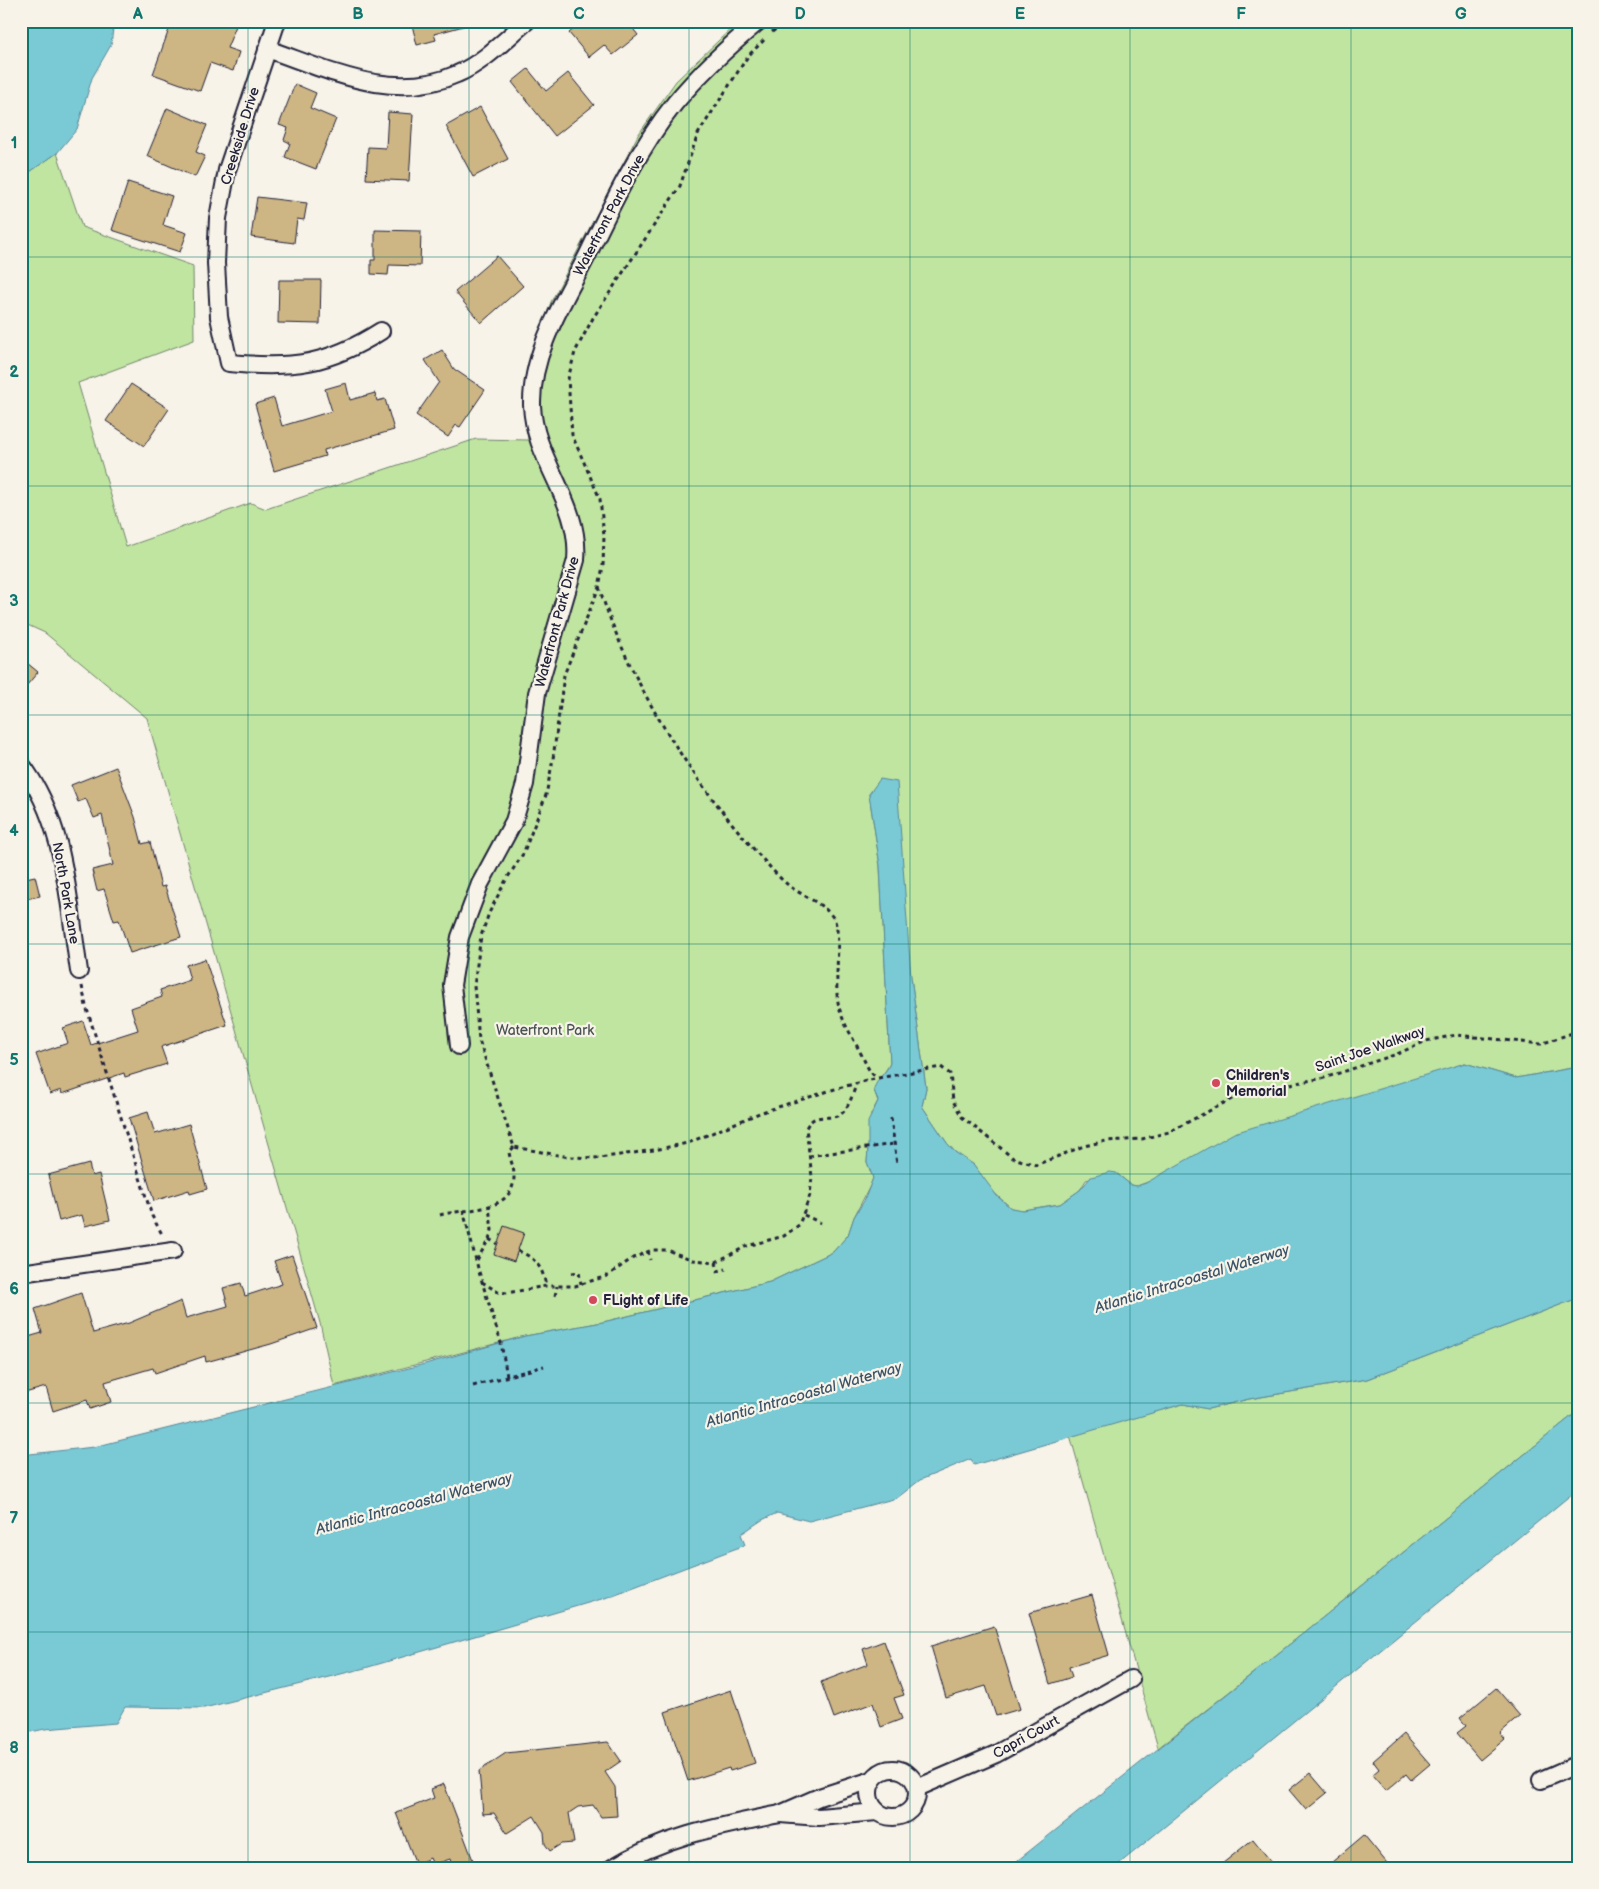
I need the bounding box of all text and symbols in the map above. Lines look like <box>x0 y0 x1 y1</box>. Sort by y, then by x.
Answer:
text: A <box>132 5 143 24</box>
text: B <box>352 5 364 24</box>
text: C <box>573 5 585 24</box>
text: D <box>794 5 806 24</box>
text: E <box>1015 5 1025 24</box>
text: F <box>1236 5 1246 24</box>
text: G <box>1455 5 1467 24</box>
street label: Creekside Drive <box>217 85 263 187</box>
text: 1 <box>11 134 17 153</box>
street label: Waterfront Park Drive <box>570 151 648 279</box>
text: 2 <box>9 363 19 382</box>
street label: Waterfront Park Drive <box>531 555 583 689</box>
text: 3 <box>9 592 19 611</box>
text: 4 <box>9 822 19 841</box>
street label: North Park Lane <box>49 841 83 945</box>
park label: Waterfront Park <box>496 1022 594 1039</box>
street label: Saint Joe Walkway <box>1313 1022 1428 1076</box>
text: 5 <box>9 1051 19 1070</box>
place label: Children's Memorial <box>1226 1067 1289 1100</box>
marker: Children's Memorial <box>1210 1077 1222 1089</box>
water label: Atlantic Intracoastal Waterway <box>1091 1240 1293 1318</box>
text: 6 <box>9 1280 19 1299</box>
place label: FLight of Life <box>603 1292 688 1309</box>
marker: FLight of Life <box>587 1294 599 1306</box>
water label: Atlantic Intracoastal Waterway <box>703 1358 905 1432</box>
water label: Atlantic Intracoastal Waterway <box>313 1468 516 1540</box>
text: 7 <box>10 1509 19 1528</box>
street label: Capri Court <box>990 1711 1063 1762</box>
text: 8 <box>9 1739 19 1758</box>

